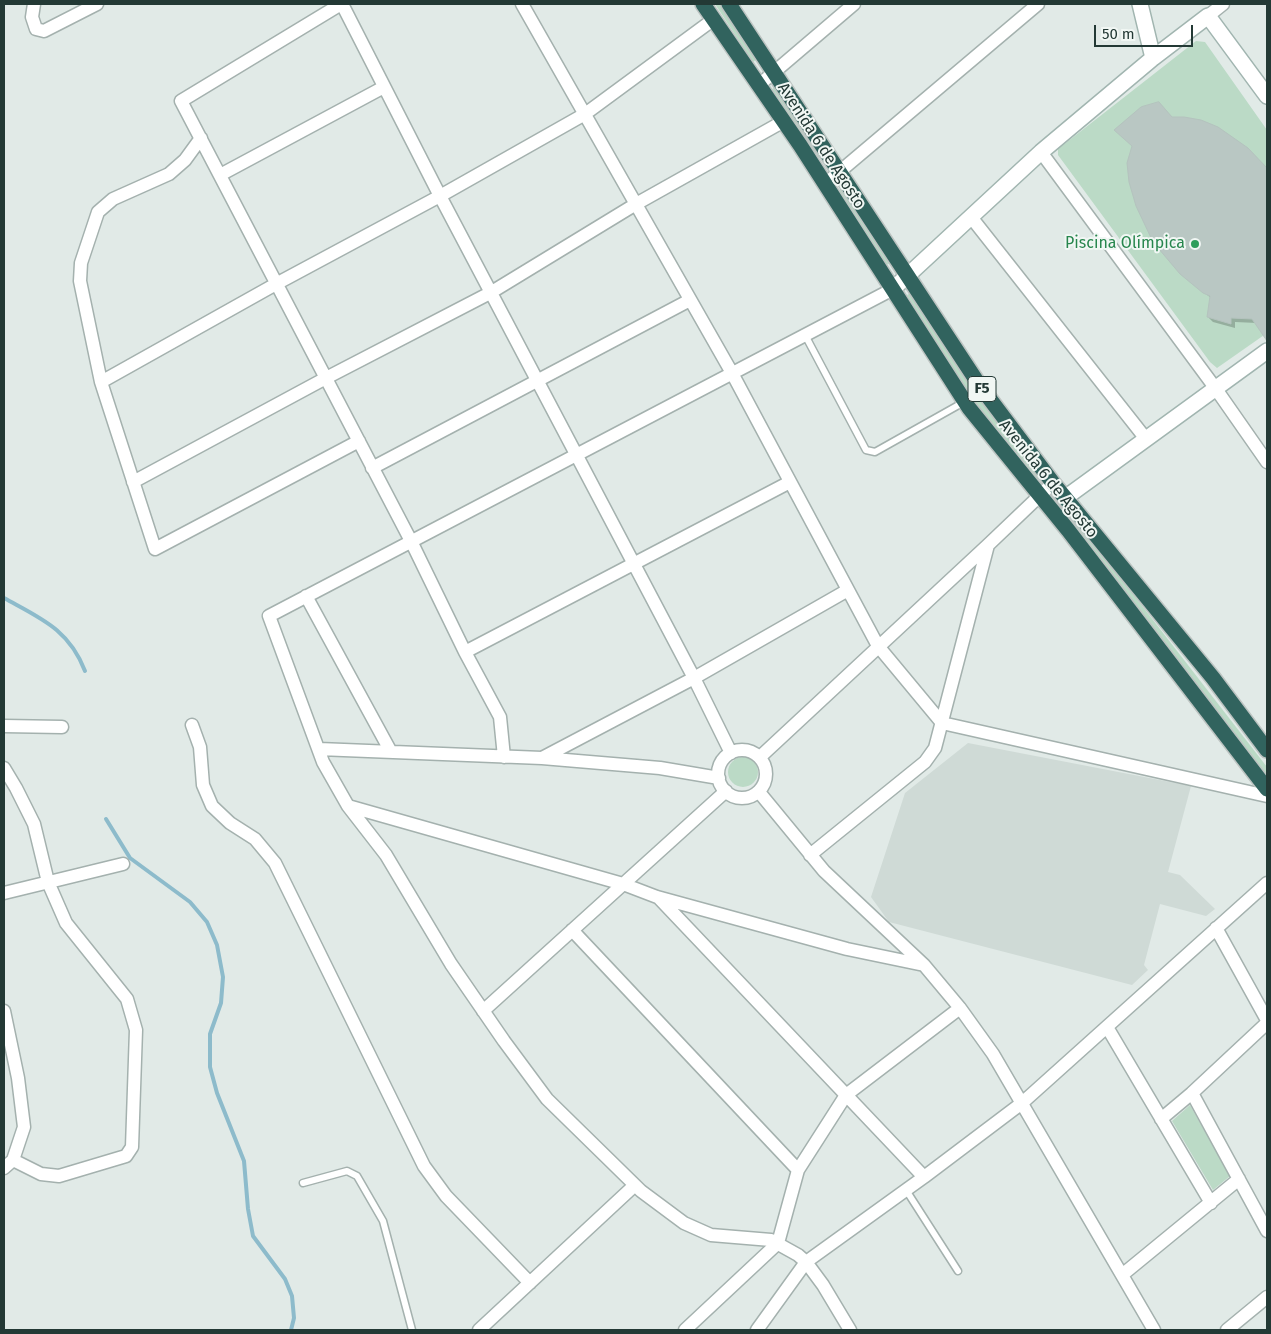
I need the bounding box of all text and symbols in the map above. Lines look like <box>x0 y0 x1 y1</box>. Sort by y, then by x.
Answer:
scale bar <box>1096 15 1195 47</box>
text: 50 m <box>1102 25 1135 43</box>
street label: Avenida 6 de Agosto <box>773 79 869 213</box>
place label: Piscina Olímpica <box>1065 234 1185 254</box>
marker: Piscina Olímpica <box>1189 238 1201 250</box>
road number: F5 <box>968 376 996 402</box>
street label: Avenida 6 de Agosto <box>994 416 1102 542</box>

